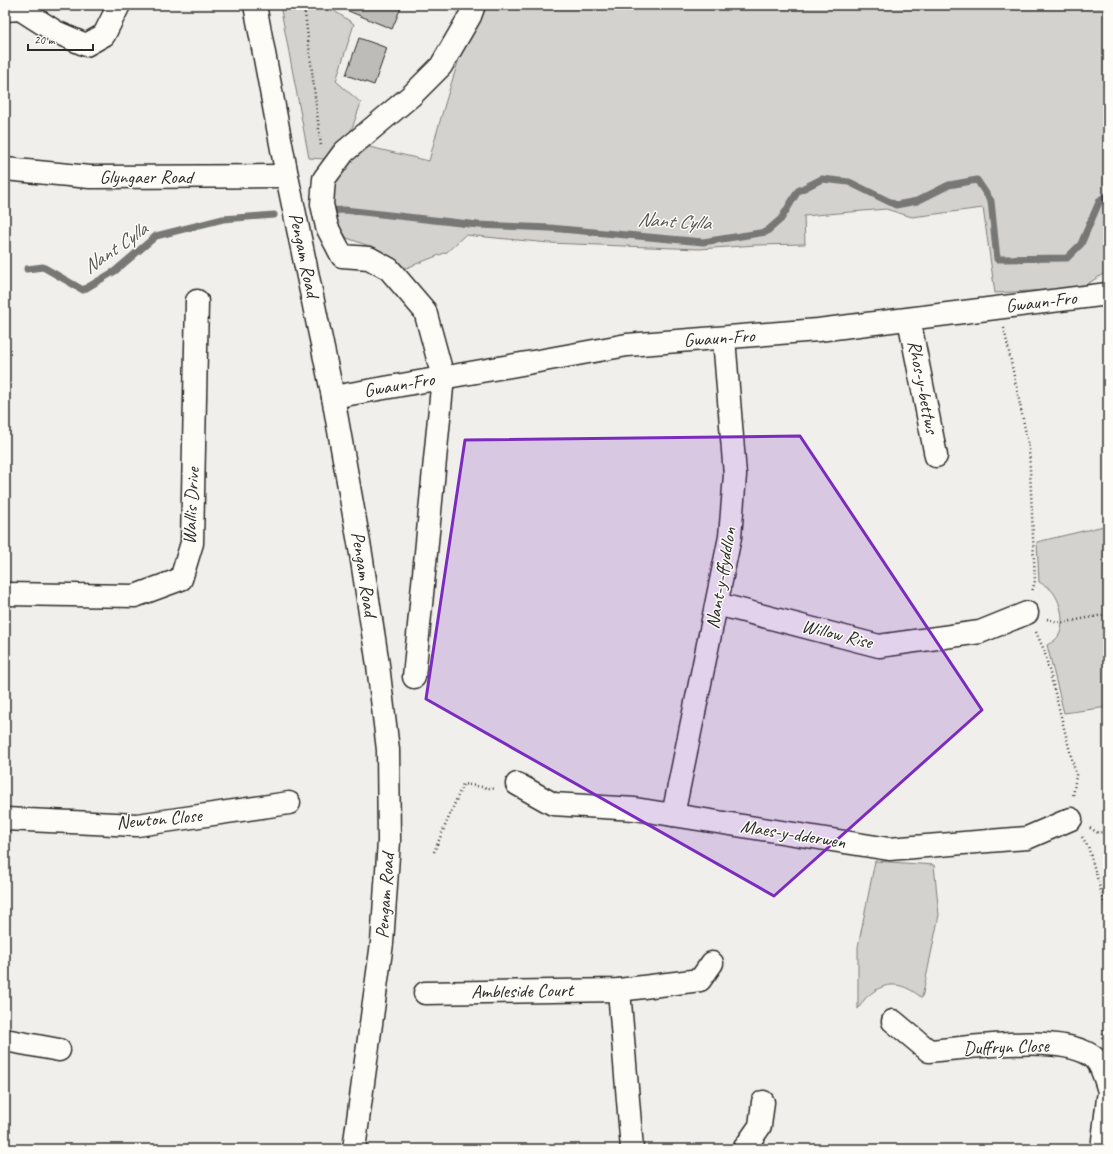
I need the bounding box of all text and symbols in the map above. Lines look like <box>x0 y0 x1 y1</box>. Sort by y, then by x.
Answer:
scale bar <box>28 26 93 52</box>
text: 20 m <box>34 32 56 48</box>
street label: Glyngaer Road <box>100 165 195 189</box>
water label: Nant Cylla <box>637 207 713 236</box>
street label: Pengam Road <box>283 211 325 303</box>
water label: Nant Cylla <box>78 215 154 279</box>
street label: Gwaun-Fro <box>1004 286 1079 318</box>
street label: Gwaun-Fro <box>683 323 757 352</box>
street label: Rhos-y-bettws <box>902 338 944 437</box>
street label: Gwaun-Fro <box>362 367 437 403</box>
street label: Wallis Drive <box>177 465 205 545</box>
street label: Nant-y-ffyddlon <box>700 525 742 631</box>
street label: Pengam Road <box>345 530 383 621</box>
street label: Willow Rise <box>799 614 876 655</box>
street label: Newton Close <box>115 803 204 835</box>
street label: Maes-y-dderwen <box>739 814 848 854</box>
street label: Pengam Road <box>370 849 400 939</box>
street label: Ambleside Court <box>471 978 575 1004</box>
street label: Duffryn Close <box>963 1033 1051 1060</box>

